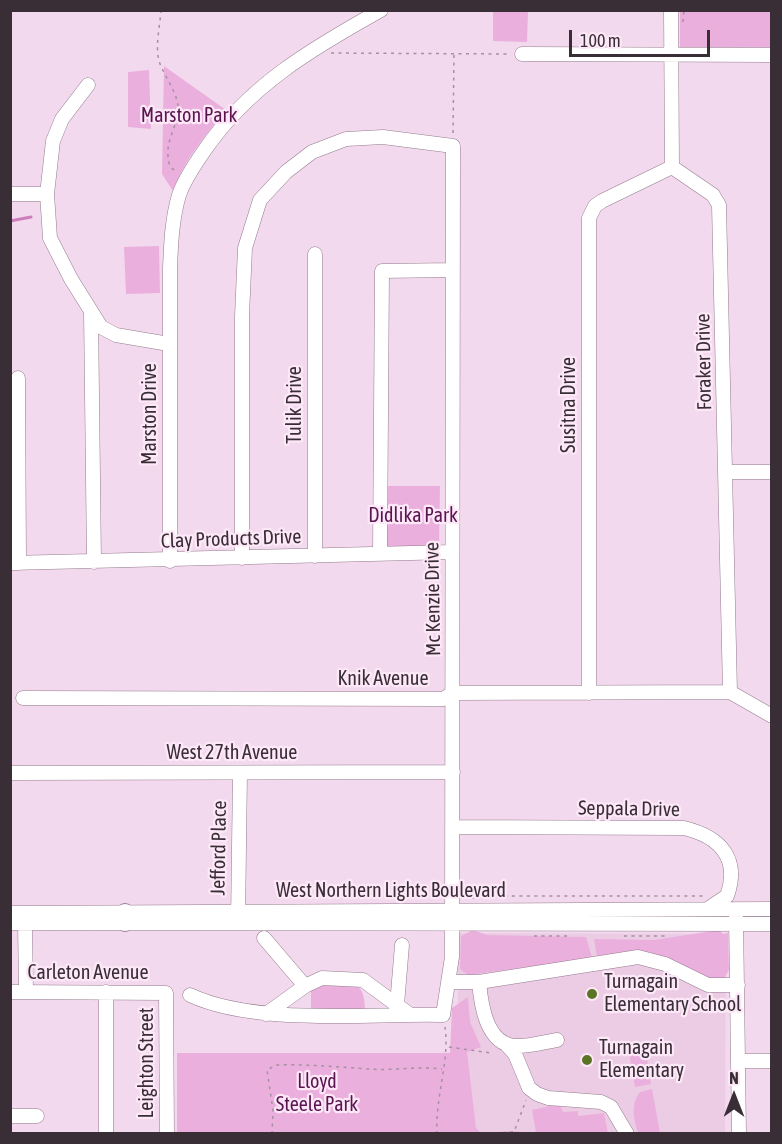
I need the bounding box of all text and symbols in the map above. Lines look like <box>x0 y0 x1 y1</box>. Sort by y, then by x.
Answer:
scale bar <box>572 18 713 56</box>
text: 100 m <box>580 30 621 51</box>
park label: Marston Park <box>141 104 237 128</box>
street label: Foraker Drive <box>691 313 717 411</box>
street label: Susitna Drive <box>557 357 581 453</box>
street label: Marston Drive <box>138 363 162 465</box>
street label: Tulik Drive <box>283 366 307 444</box>
park label: Didlika Park <box>368 504 458 528</box>
street label: Clay Products Drive <box>160 525 302 553</box>
street label: Mc Kenzie Drive <box>420 542 446 656</box>
street label: Knik Avenue <box>338 667 428 691</box>
street label: West 27th Avenue <box>167 741 297 765</box>
street label: Seppala Drive <box>578 796 680 822</box>
street label: Jefford Place <box>206 800 232 896</box>
street label: West Northern Lights Boulevard <box>276 879 506 903</box>
street label: Carleton Avenue <box>27 961 149 985</box>
place label: Turnagain Elementary School <box>604 970 741 1017</box>
marker: Turnagain Elementary School <box>585 987 599 1001</box>
street label: Leighton Street <box>135 1008 159 1118</box>
place label: Turnagain Elementary <box>599 1036 684 1083</box>
marker: Turnagain Elementary <box>580 1053 594 1067</box>
north arrow <box>704 1066 764 1126</box>
text: N <box>729 1069 739 1087</box>
park label: Lloyd Steele Park <box>276 1070 358 1117</box>

